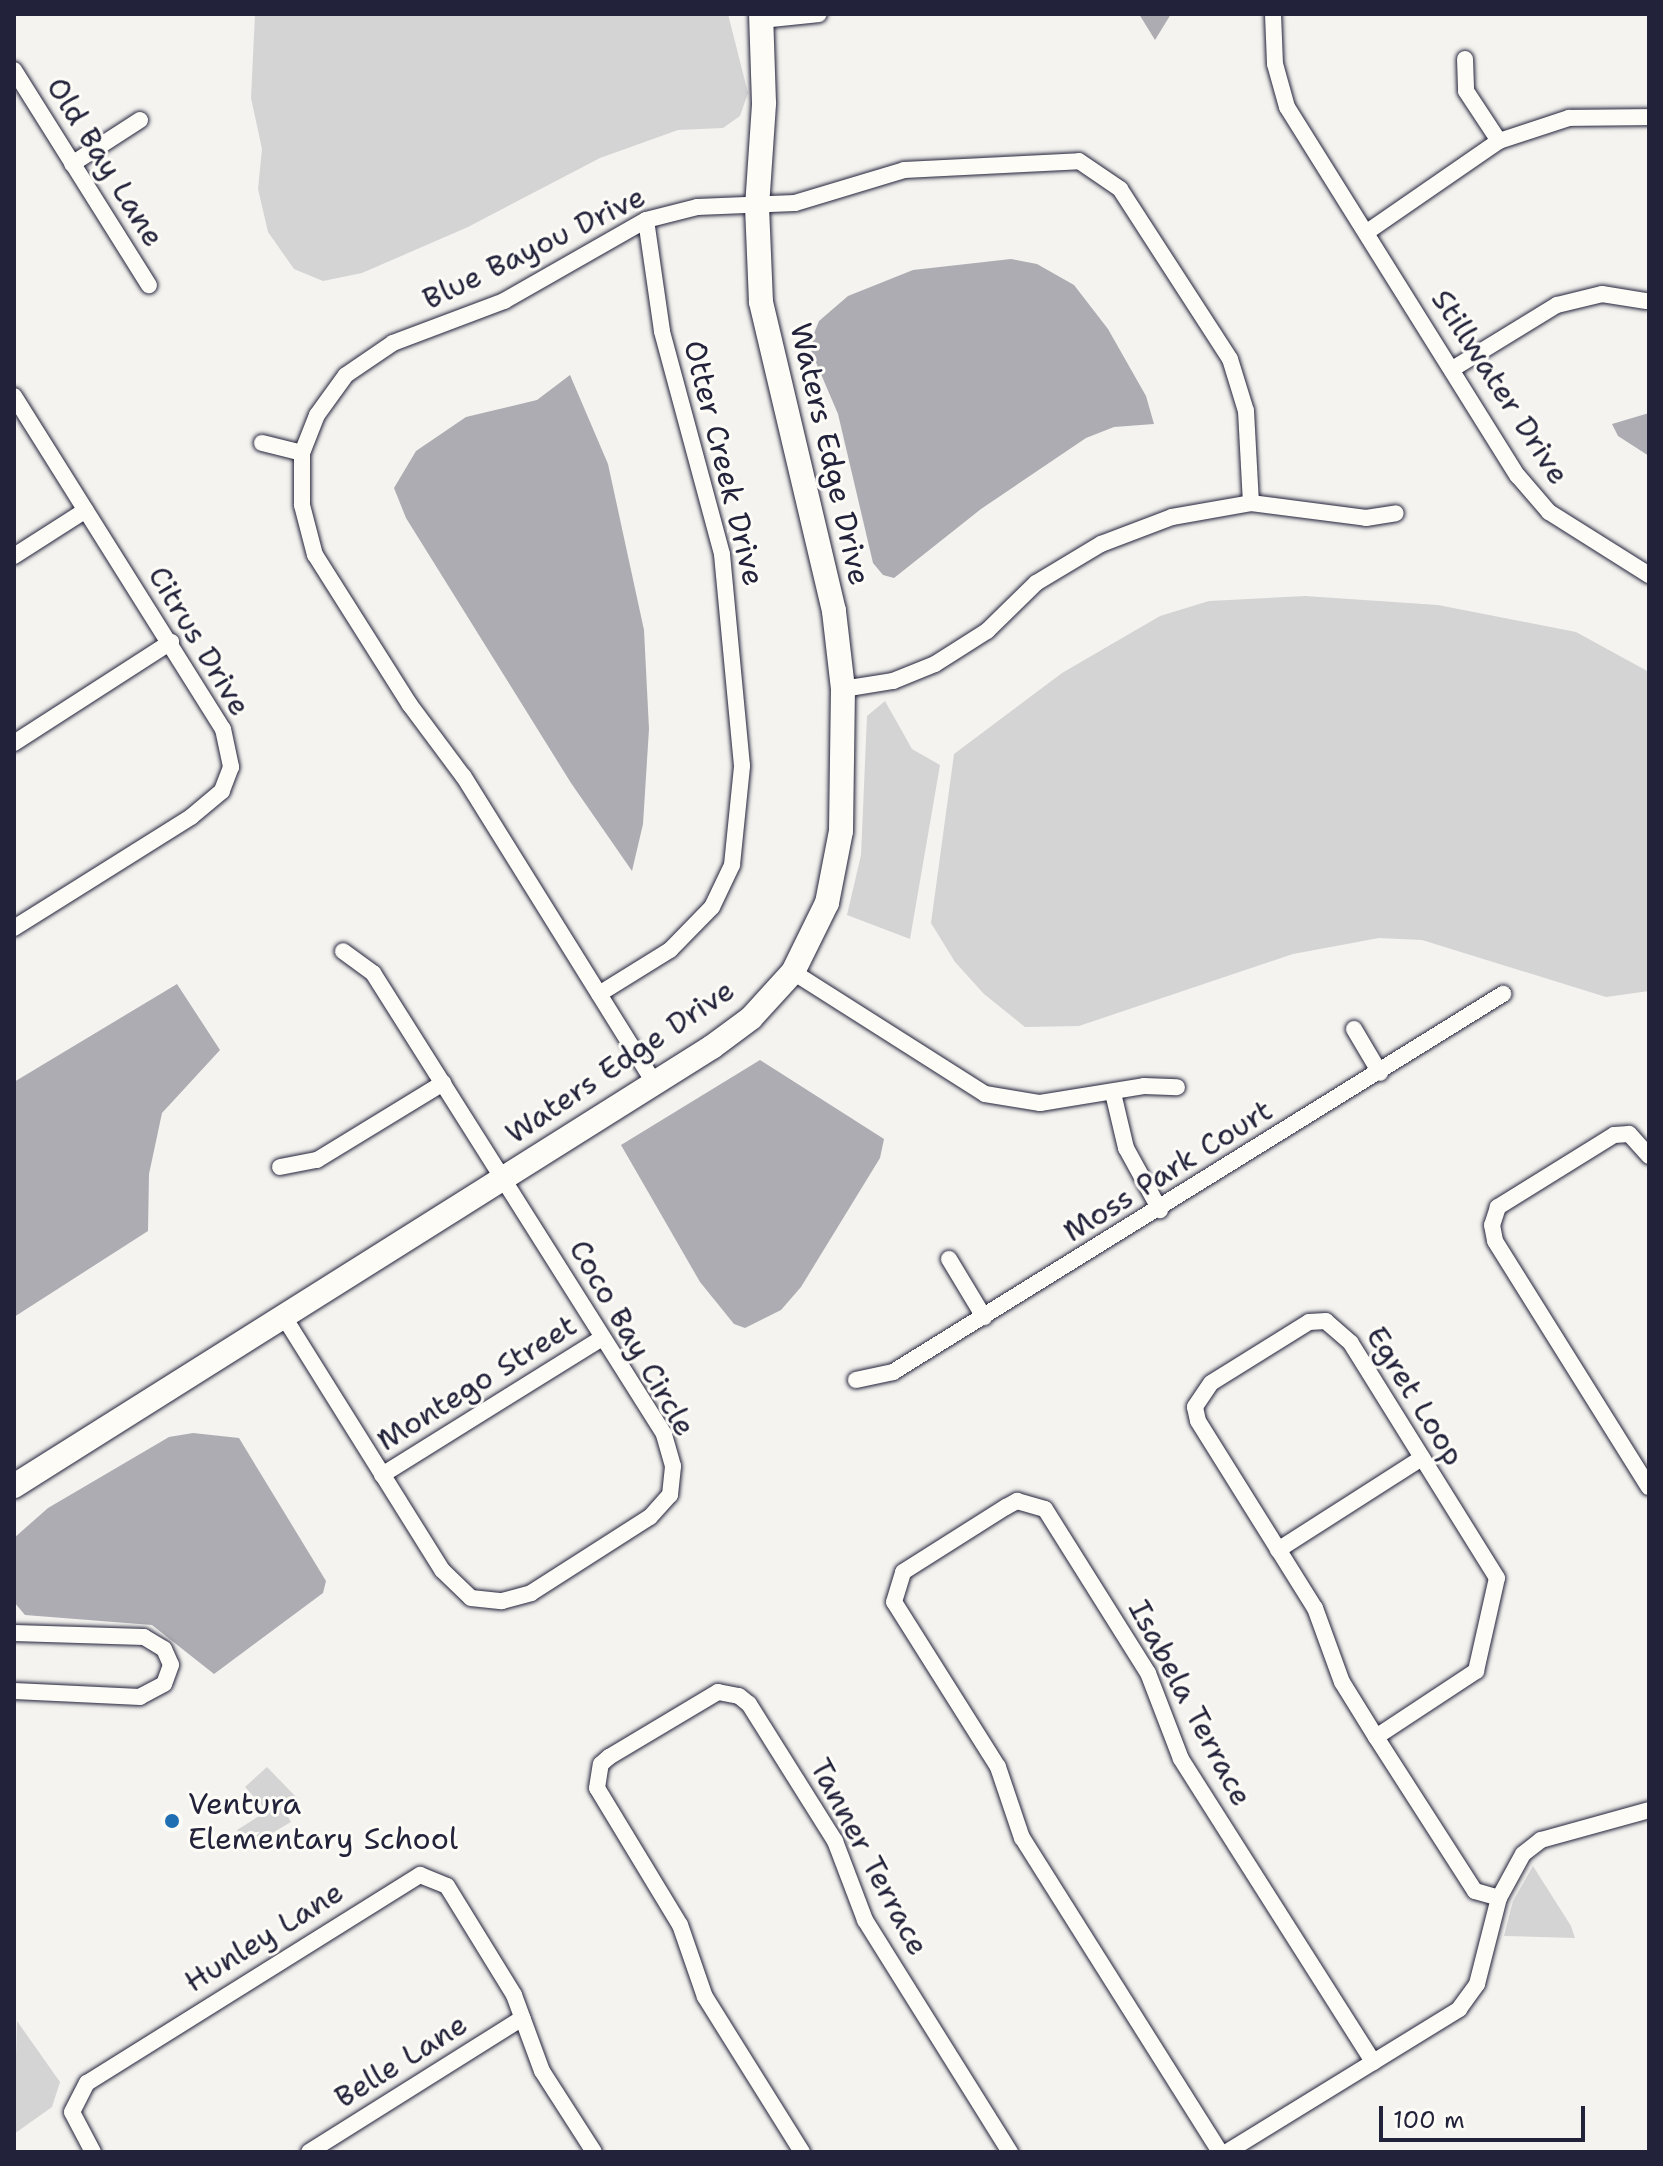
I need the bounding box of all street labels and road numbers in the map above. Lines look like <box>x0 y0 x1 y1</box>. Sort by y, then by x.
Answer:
street label: Old Bay Lane <box>39 71 171 253</box>
street label: Blue Bayou Drive <box>417 179 651 317</box>
street label: Stillwater Drive <box>1424 283 1576 491</box>
street label: Waters Edge Drive <box>782 319 878 589</box>
street label: Otter Creek Drive <box>676 337 772 589</box>
street label: Citrus Drive <box>140 560 258 722</box>
street label: Waters Edge Drive <box>499 972 741 1152</box>
street label: Moss Park Court <box>1057 1092 1279 1250</box>
street label: Coco Bay Circle <box>561 1233 703 1443</box>
street label: Montego Street <box>371 1307 583 1459</box>
street label: Egret Loop <box>1358 1320 1472 1472</box>
street label: Isabela Terrace <box>1121 1594 1259 1812</box>
street label: Tanner Terrace <box>802 1752 936 1962</box>
street label: Hunley Lane <box>178 1874 350 2000</box>
street label: Belle Lane <box>328 2006 474 2116</box>

